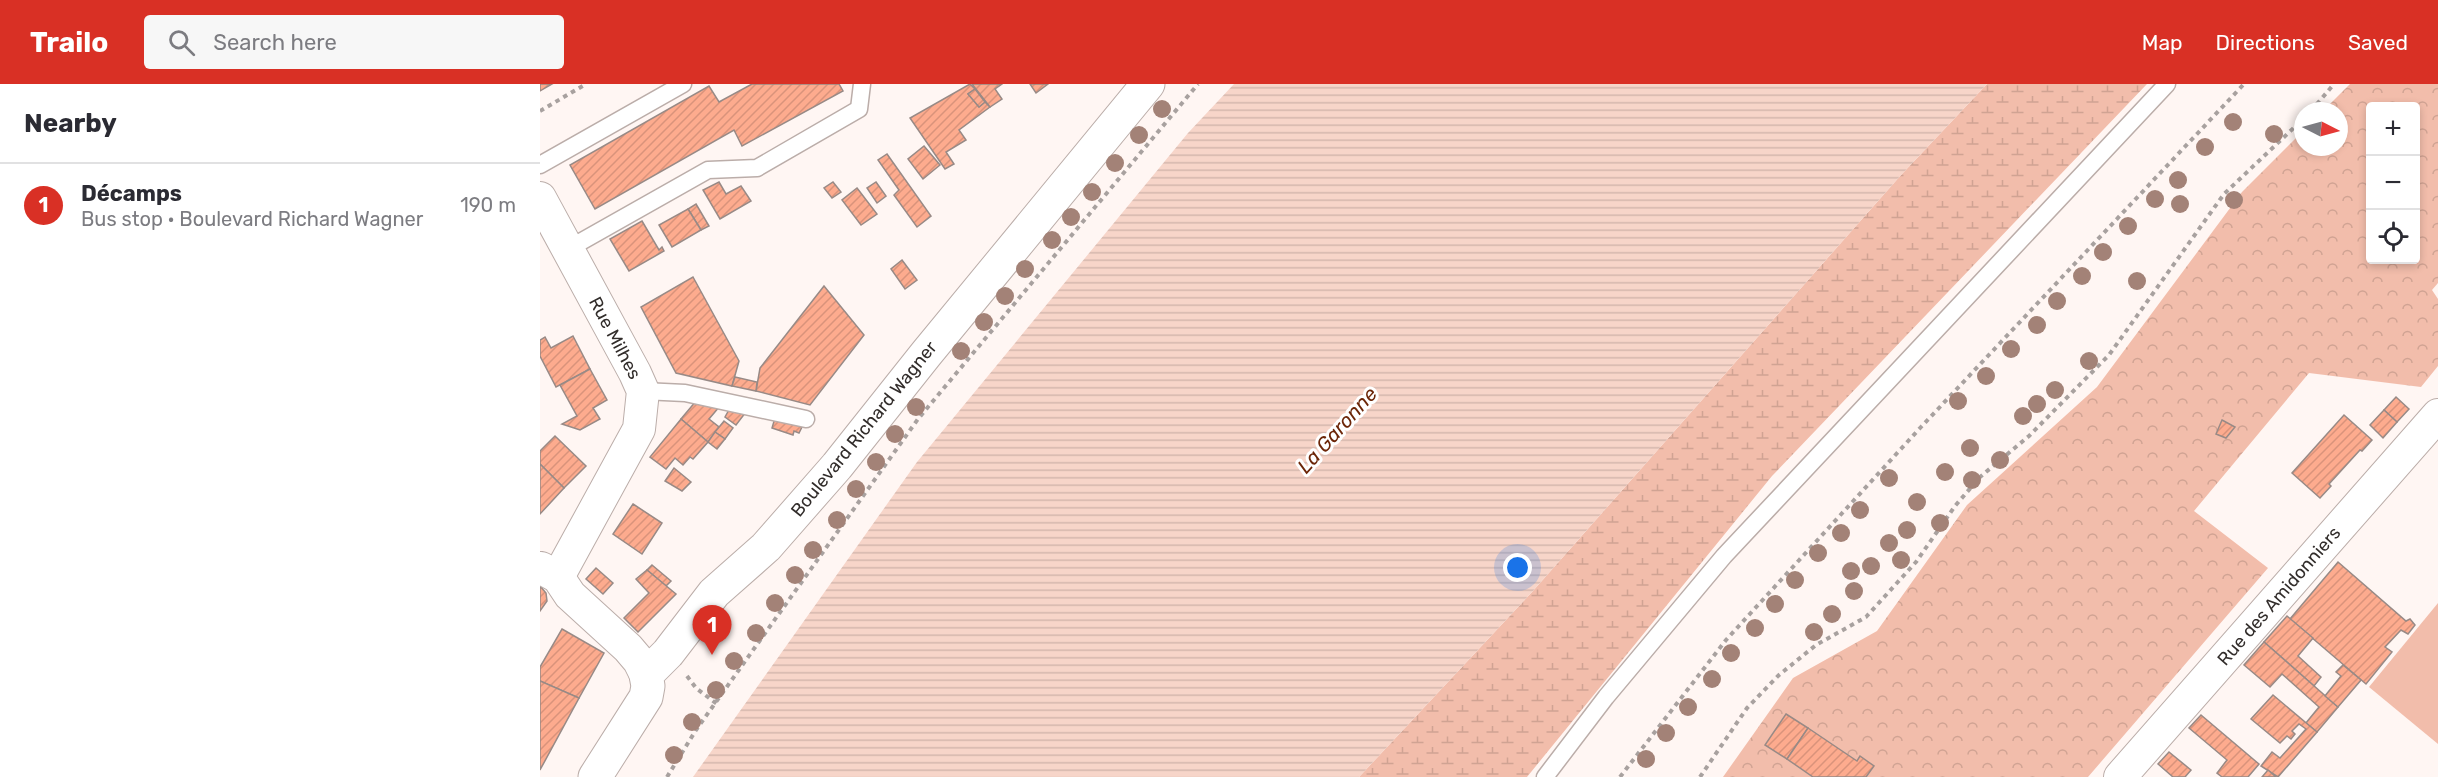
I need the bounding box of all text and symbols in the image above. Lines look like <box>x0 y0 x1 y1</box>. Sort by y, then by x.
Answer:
search box <box>144 15 564 69</box>
text: Trailo <box>30 26 108 59</box>
icon: search <box>165 26 198 59</box>
text: Search here <box>213 29 337 56</box>
text: Map <box>2142 30 2183 55</box>
text: Directions <box>2216 30 2315 55</box>
text: Saved <box>2348 30 2408 55</box>
north arrow <box>2294 102 2348 156</box>
map controls <box>2366 102 2420 264</box>
button: + <box>2366 102 2420 156</box>
text: Nearby <box>24 108 117 139</box>
button: − <box>2366 156 2420 210</box>
text: Décamps <box>81 180 182 207</box>
text: 1 <box>39 193 48 217</box>
text: 190 m <box>460 193 516 217</box>
text: Bus stop · Boulevard Richard Wagner <box>81 207 423 231</box>
button: locate <box>2366 210 2420 264</box>
street label: Rue Milhes <box>584 293 646 383</box>
street label: Boulevard Richard Wagner <box>786 337 942 521</box>
water label: La Garonne <box>1292 382 1382 478</box>
street label: Rue des Amidonniers <box>2213 522 2345 670</box>
your location <box>1503 553 1532 582</box>
pin: 1 <box>692 606 732 655</box>

